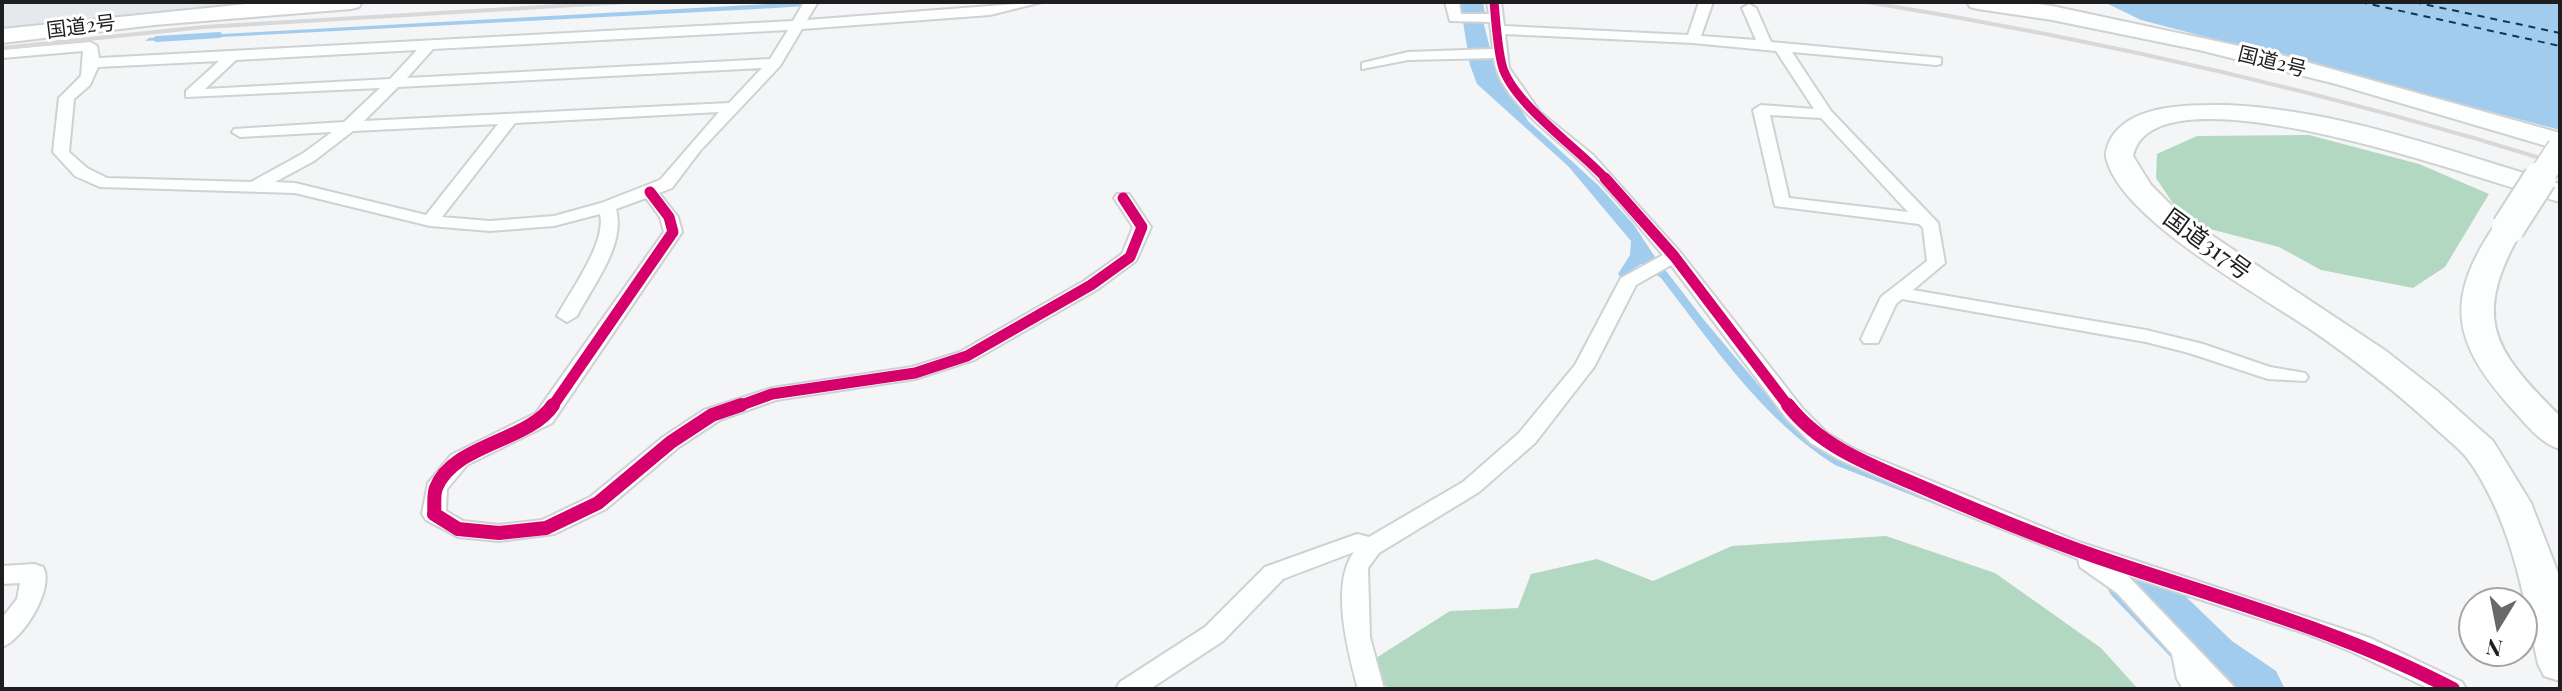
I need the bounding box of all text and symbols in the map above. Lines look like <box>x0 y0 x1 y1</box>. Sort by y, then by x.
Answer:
street label: 国道2号 <box>45 11 117 43</box>
street label: 国道2号 <box>2235 42 2309 82</box>
street label: 国道317号 <box>2157 204 2257 286</box>
north arrow <box>2458 587 2538 667</box>
text: N <box>2484 633 2505 665</box>

